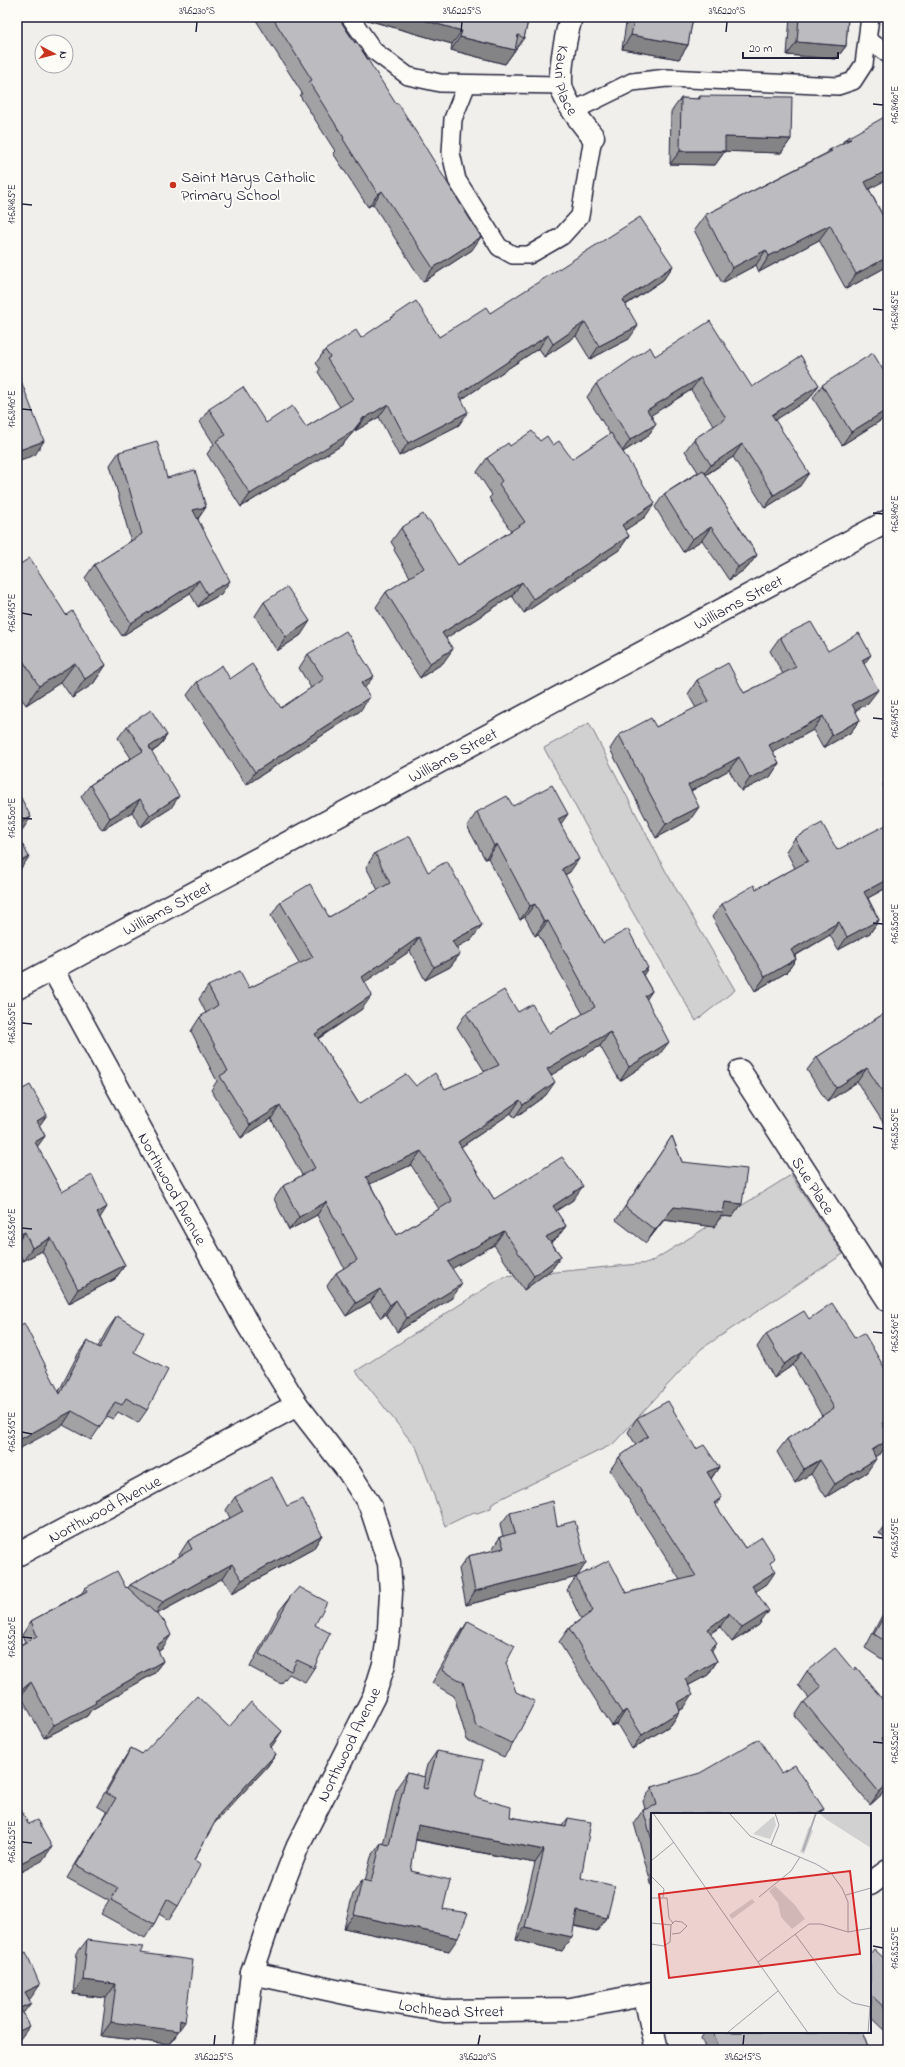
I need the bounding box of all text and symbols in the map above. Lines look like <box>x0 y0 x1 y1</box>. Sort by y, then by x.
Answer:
text: 39.6230°S <box>179 4 216 19</box>
text: 39.6225°S <box>443 4 482 19</box>
text: 39.6220°S <box>709 4 746 19</box>
north arrow <box>34 34 74 74</box>
scale bar <box>743 34 838 60</box>
text: 20 m <box>749 40 772 58</box>
street label: Kauri Place <box>547 43 584 122</box>
text: N <box>55 50 71 60</box>
text: 176.8480°E <box>888 86 903 124</box>
place label: Saint Marys Catholic Primary School <box>181 166 316 208</box>
marker: Saint Marys Catholic Primary School <box>168 180 178 190</box>
text: 176.8485°E <box>5 184 20 224</box>
text: 176.8485°E <box>888 290 903 330</box>
text: 176.8490°E <box>5 390 20 428</box>
text: 176.8490°E <box>888 495 903 533</box>
street label: Williams Street <box>690 569 788 637</box>
text: 176.8495°E <box>5 593 20 633</box>
text: 176.8495°E <box>888 699 903 739</box>
street label: Williams Street <box>404 722 503 790</box>
text: 176.8500°E <box>5 798 20 838</box>
street label: Williams Street <box>119 875 217 943</box>
text: 176.8500°E <box>888 904 903 944</box>
text: 176.8505°E <box>5 1002 20 1044</box>
text: 176.8505°E <box>888 1108 903 1150</box>
street label: Northwood Avenue <box>131 1129 212 1251</box>
street label: Sue Place <box>785 1153 840 1221</box>
text: 176.8510°E <box>5 1208 20 1248</box>
text: 176.8510°E <box>888 1313 903 1353</box>
text: 176.8515°E <box>5 1412 20 1452</box>
street label: Northwood Avenue <box>44 1470 167 1550</box>
text: 176.8515°E <box>888 1518 903 1558</box>
text: 176.8520°E <box>5 1616 20 1658</box>
street label: Northwood Avenue <box>312 1683 388 1806</box>
text: 176.8520°E <box>888 1722 903 1764</box>
inset map <box>651 1813 871 2033</box>
text: 176.8525°E <box>5 1821 20 1863</box>
text: 176.8525°E <box>888 1927 903 1969</box>
street label: Lochhead Street <box>397 1994 505 2025</box>
text: 39.6225°S <box>195 2050 234 2065</box>
text: 39.6220°S <box>460 2050 497 2065</box>
text: 39.6215°S <box>725 2050 762 2065</box>

